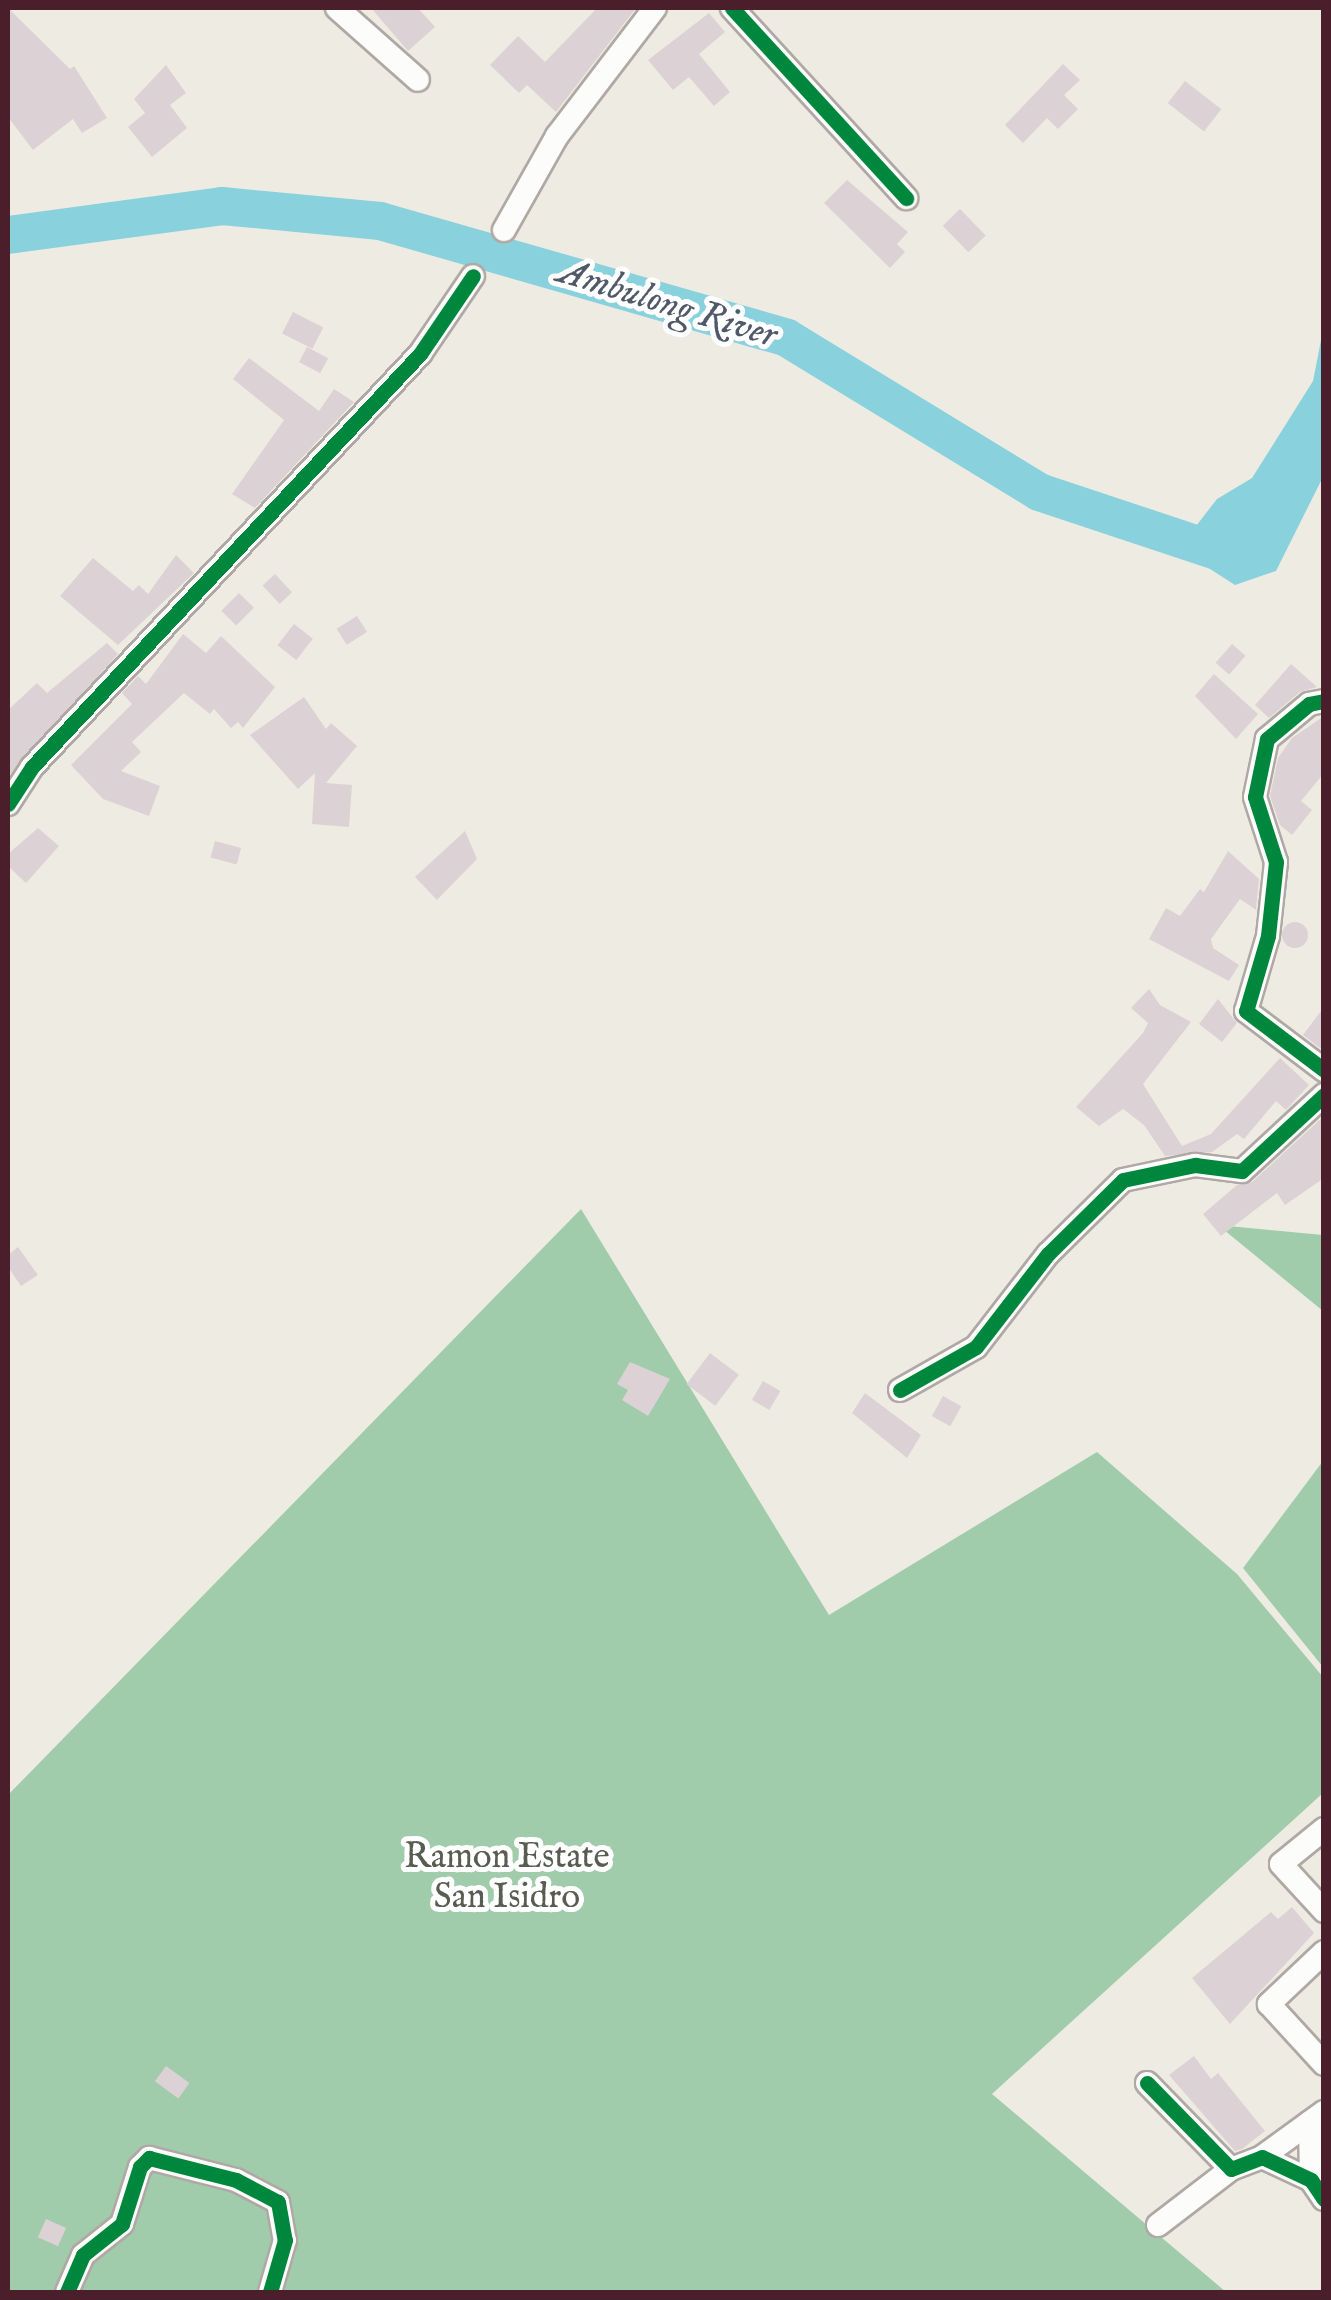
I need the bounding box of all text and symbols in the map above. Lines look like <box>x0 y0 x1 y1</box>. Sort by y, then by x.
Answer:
water label: Ambulong River <box>552 250 782 360</box>
park label: Ramon Estate San Isidro <box>404 1837 610 1919</box>

